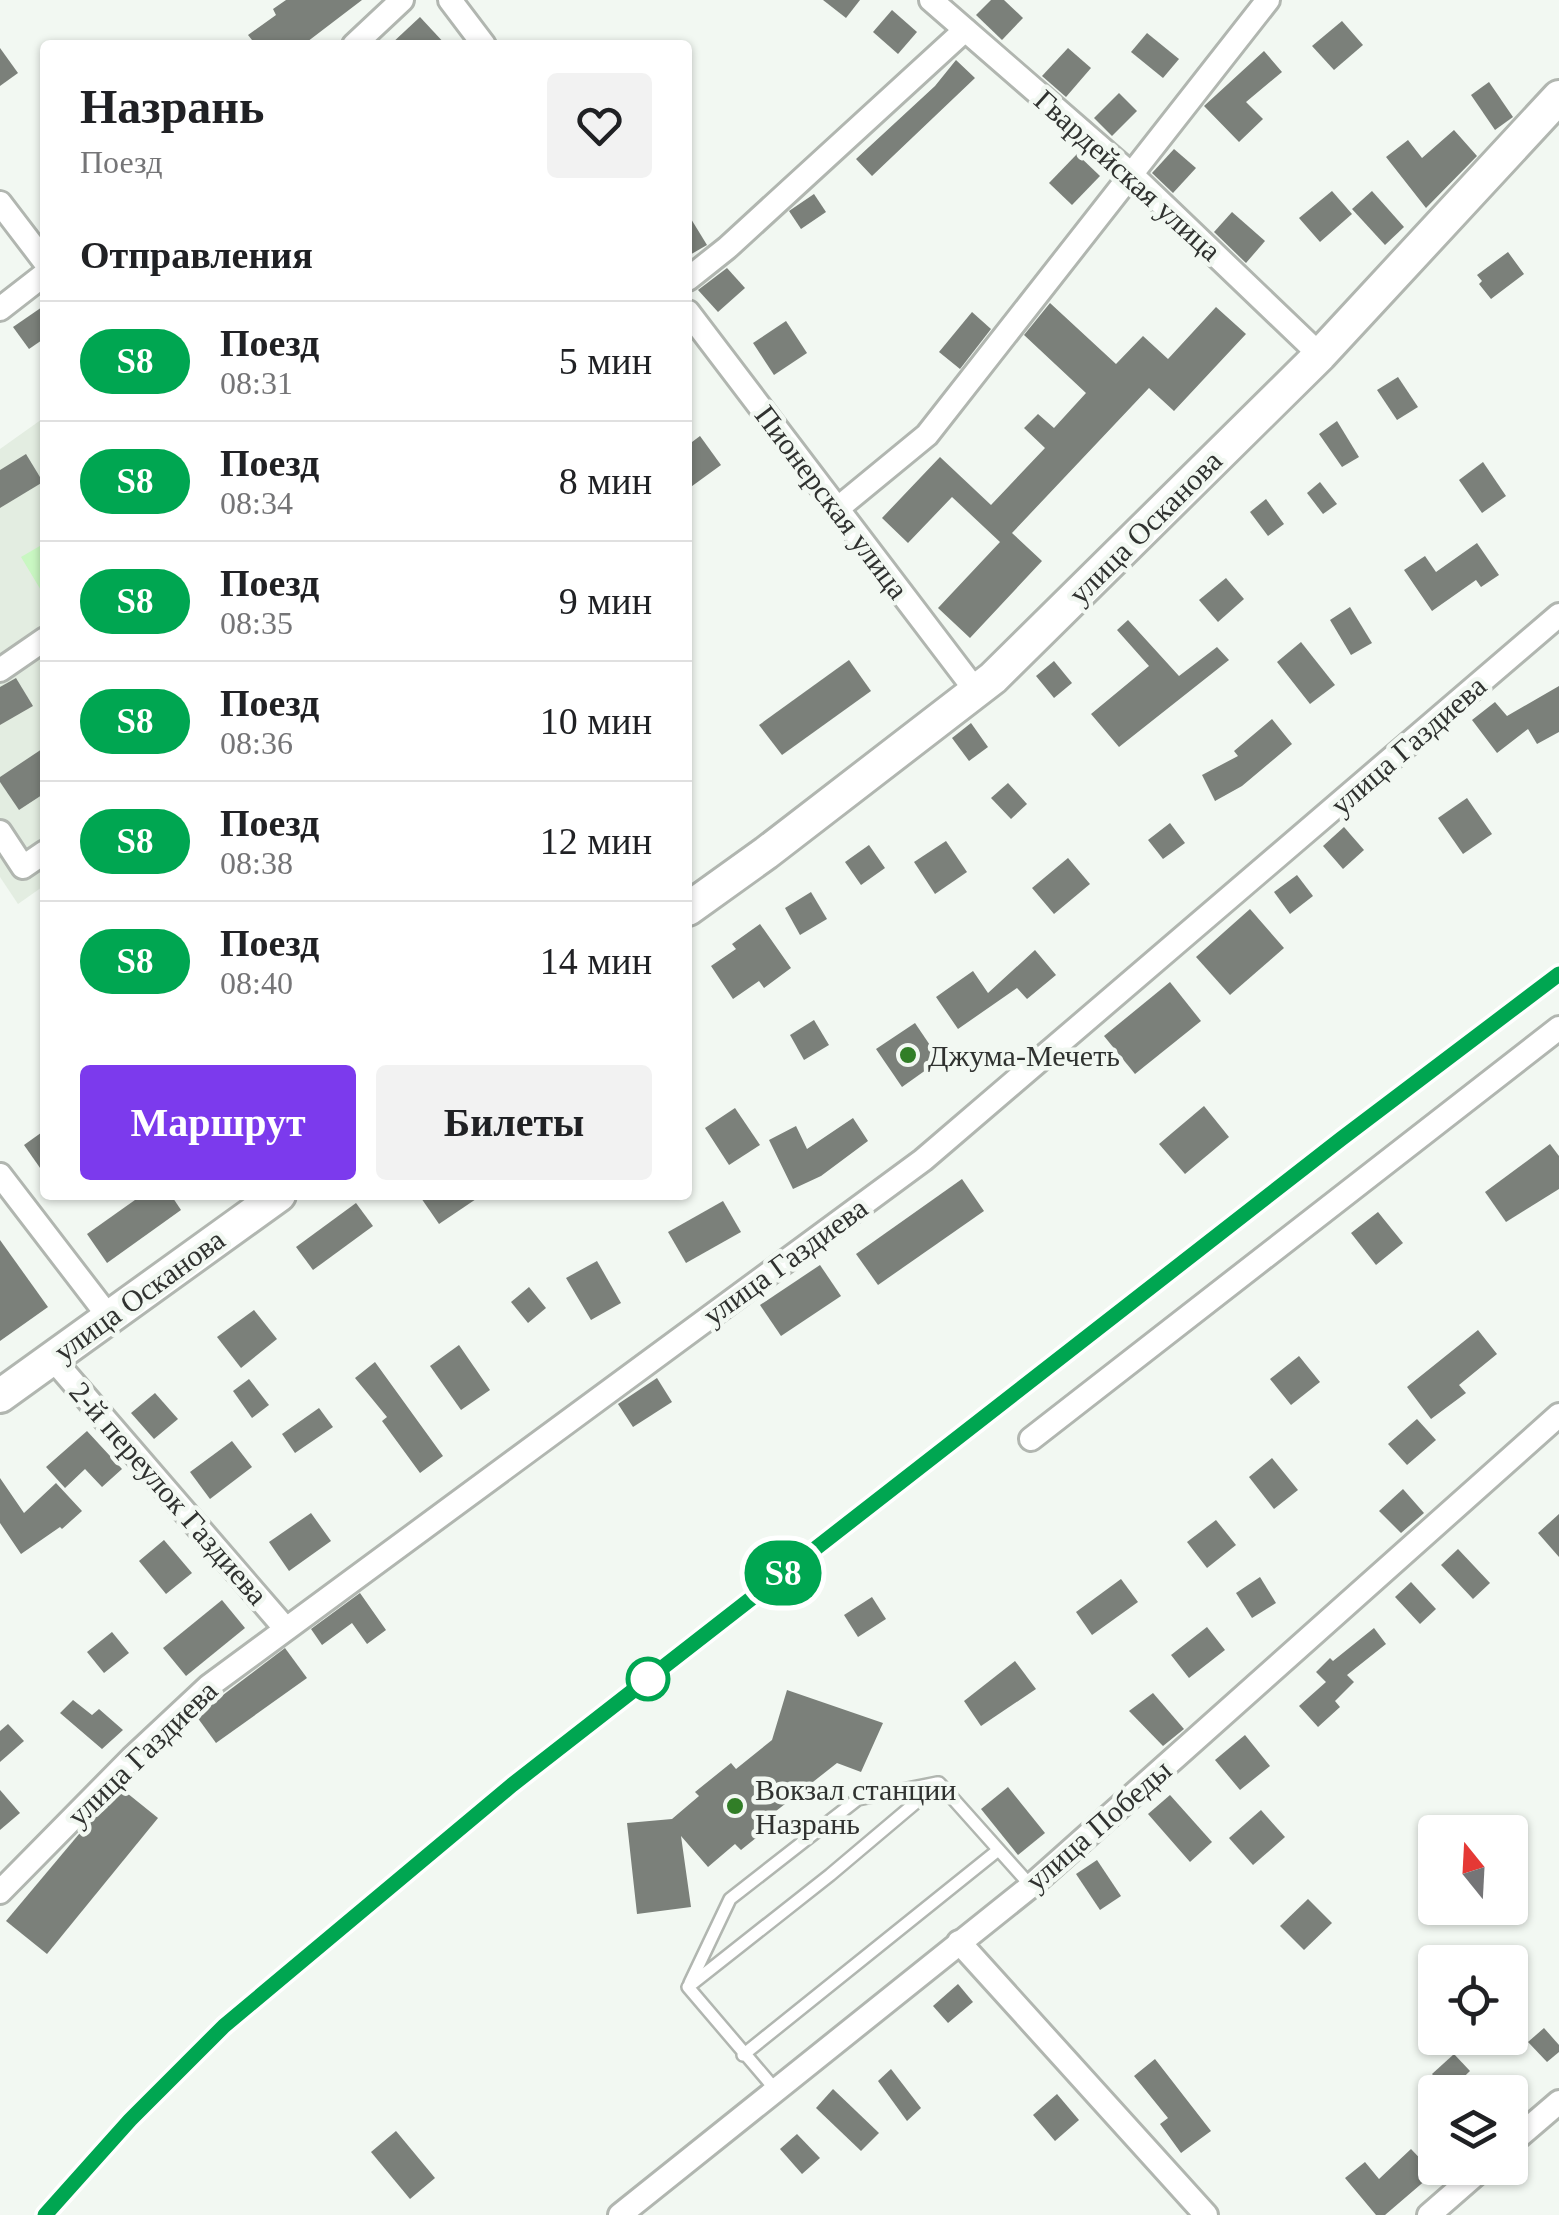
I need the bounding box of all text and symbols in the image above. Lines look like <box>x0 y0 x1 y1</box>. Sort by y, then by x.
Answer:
button: heart <box>547 73 652 178</box>
text: Назрань <box>80 80 264 133</box>
street label: Гвардейская улица <box>1028 83 1228 267</box>
text: Поезд <box>80 144 162 180</box>
text: Отправления <box>80 234 313 276</box>
text: Поезд <box>220 322 319 364</box>
text: 5 мин <box>559 340 652 382</box>
text: S8 <box>117 342 153 381</box>
text: 08:31 <box>220 365 293 401</box>
street label: Пионерская улица <box>749 399 915 605</box>
text: Поезд <box>220 442 319 484</box>
street label: улица Осканова <box>1062 444 1228 610</box>
text: 8 мин <box>559 460 652 502</box>
text: S8 <box>117 462 153 501</box>
text: 08:34 <box>220 485 293 521</box>
text: Поезд <box>220 562 319 604</box>
text: 9 мин <box>559 580 652 622</box>
text: S8 <box>117 582 153 621</box>
text: 08:35 <box>220 605 293 641</box>
street label: улица Газдиева <box>1324 669 1492 821</box>
text: Поезд <box>220 682 319 724</box>
text: 10 мин <box>540 700 652 742</box>
text: S8 <box>117 702 153 741</box>
text: 08:36 <box>220 725 293 761</box>
text: Поезд <box>220 802 319 844</box>
text: 12 мин <box>540 820 652 862</box>
text: S8 <box>117 822 153 861</box>
text: 08:38 <box>220 845 293 881</box>
text: Поезд <box>220 922 319 964</box>
text: 14 мин <box>540 940 652 982</box>
text: S8 <box>117 942 153 981</box>
text: 08:40 <box>220 965 293 1001</box>
place label: Джума-Мечеть <box>928 1039 1120 1072</box>
marker: Джума-Мечеть <box>897 1044 919 1066</box>
button: Маршрут <box>80 1065 356 1180</box>
button: Билеты <box>376 1065 652 1180</box>
street label: улица Газдиева <box>697 1190 873 1332</box>
street label: улица Осканова <box>48 1222 230 1368</box>
street label: 2-й переулок Газдиева <box>63 1375 275 1611</box>
line badge: S8 <box>738 1540 828 1606</box>
text: S8 <box>765 1554 801 1593</box>
unlabelled marker <box>627 1658 669 1700</box>
street label: улица Газдиева <box>61 1674 223 1832</box>
street label: улица Победы <box>1019 1753 1177 1897</box>
place label: Вокзал станции Назрань <box>755 1773 956 1840</box>
marker: Вокзал станции Назрань <box>724 1795 746 1817</box>
north arrow <box>1418 1815 1528 1925</box>
map controls <box>1418 1815 1528 2185</box>
button: locate <box>1418 1945 1528 2055</box>
button: layers <box>1418 2075 1528 2185</box>

